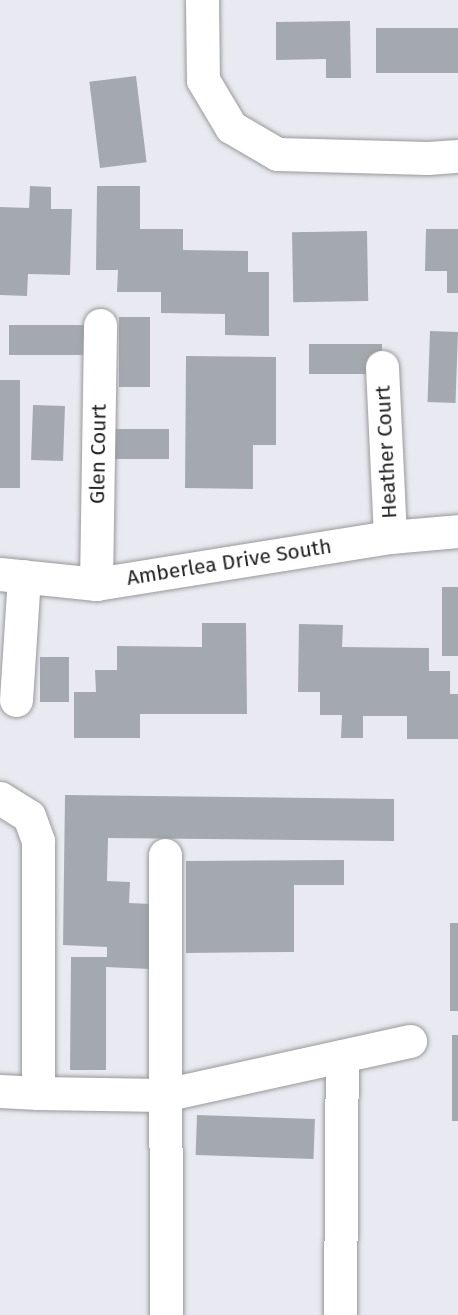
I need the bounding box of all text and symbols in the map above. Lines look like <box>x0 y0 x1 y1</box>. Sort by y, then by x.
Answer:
street label: Heather Court <box>370 385 402 519</box>
street label: Glen Court <box>85 404 111 504</box>
street label: Amberlea Drive South <box>125 533 333 591</box>

